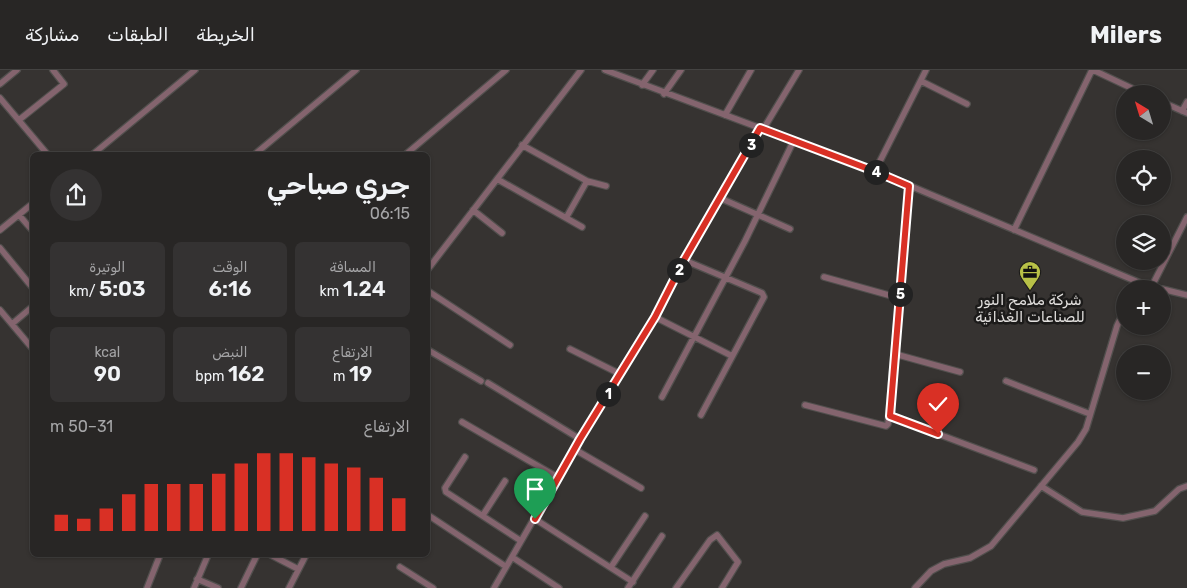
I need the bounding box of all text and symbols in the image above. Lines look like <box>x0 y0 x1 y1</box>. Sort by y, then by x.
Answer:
text: Milers <box>1090 21 1162 49</box>
text: مشاركة <box>25 24 79 46</box>
text: الطبقات <box>107 24 168 46</box>
text: الخريطة <box>196 24 255 46</box>
north arrow <box>1116 85 1171 140</box>
map controls <box>1116 85 1171 400</box>
pin: 3 <box>738 132 764 158</box>
text: 3 <box>747 137 756 154</box>
button: locate <box>1116 150 1171 205</box>
pin: 4 <box>864 160 888 184</box>
text: 4 <box>872 164 881 181</box>
text: جري صباحي <box>267 168 410 201</box>
button: share <box>50 169 102 221</box>
text: 06:15 <box>370 204 410 223</box>
button: layers <box>1116 215 1171 270</box>
pin: 2 <box>666 258 692 282</box>
text: الوتيرة <box>89 259 125 276</box>
text: الوقت <box>212 259 248 276</box>
text: المسافة <box>329 259 376 276</box>
office icon: شركة ملامح النور للصناعات الغذائية <box>1018 260 1042 291</box>
text: 2 <box>675 262 684 279</box>
text: 5:03 <box>99 276 146 301</box>
text: 6:16 <box>209 276 251 301</box>
text: 1.24 <box>343 276 386 301</box>
button: + <box>1116 280 1171 335</box>
pin: 5 <box>888 282 912 306</box>
text: /km <box>69 283 99 300</box>
text: km <box>320 283 343 300</box>
text: 5 <box>896 286 905 303</box>
place label: شركة ملامح النور للصناعات الغذائية <box>975 291 1085 326</box>
text: kcal <box>94 344 120 361</box>
text: النبض <box>212 344 248 361</box>
text: الارتفاع <box>333 344 373 361</box>
button: − <box>1116 345 1171 400</box>
text: 90 <box>94 361 121 386</box>
text: 162 <box>228 361 265 386</box>
text: 19 <box>349 361 372 386</box>
text: bpm <box>195 368 228 385</box>
text: m <box>333 368 349 385</box>
pin: 1 <box>596 382 620 406</box>
pin <box>917 383 959 434</box>
text: 1 <box>605 386 612 403</box>
icon: check <box>924 390 952 418</box>
text: 31–50 m <box>50 417 113 436</box>
text: الارتفاع <box>364 417 410 436</box>
pin <box>514 468 556 519</box>
icon: arrive <box>521 475 549 503</box>

